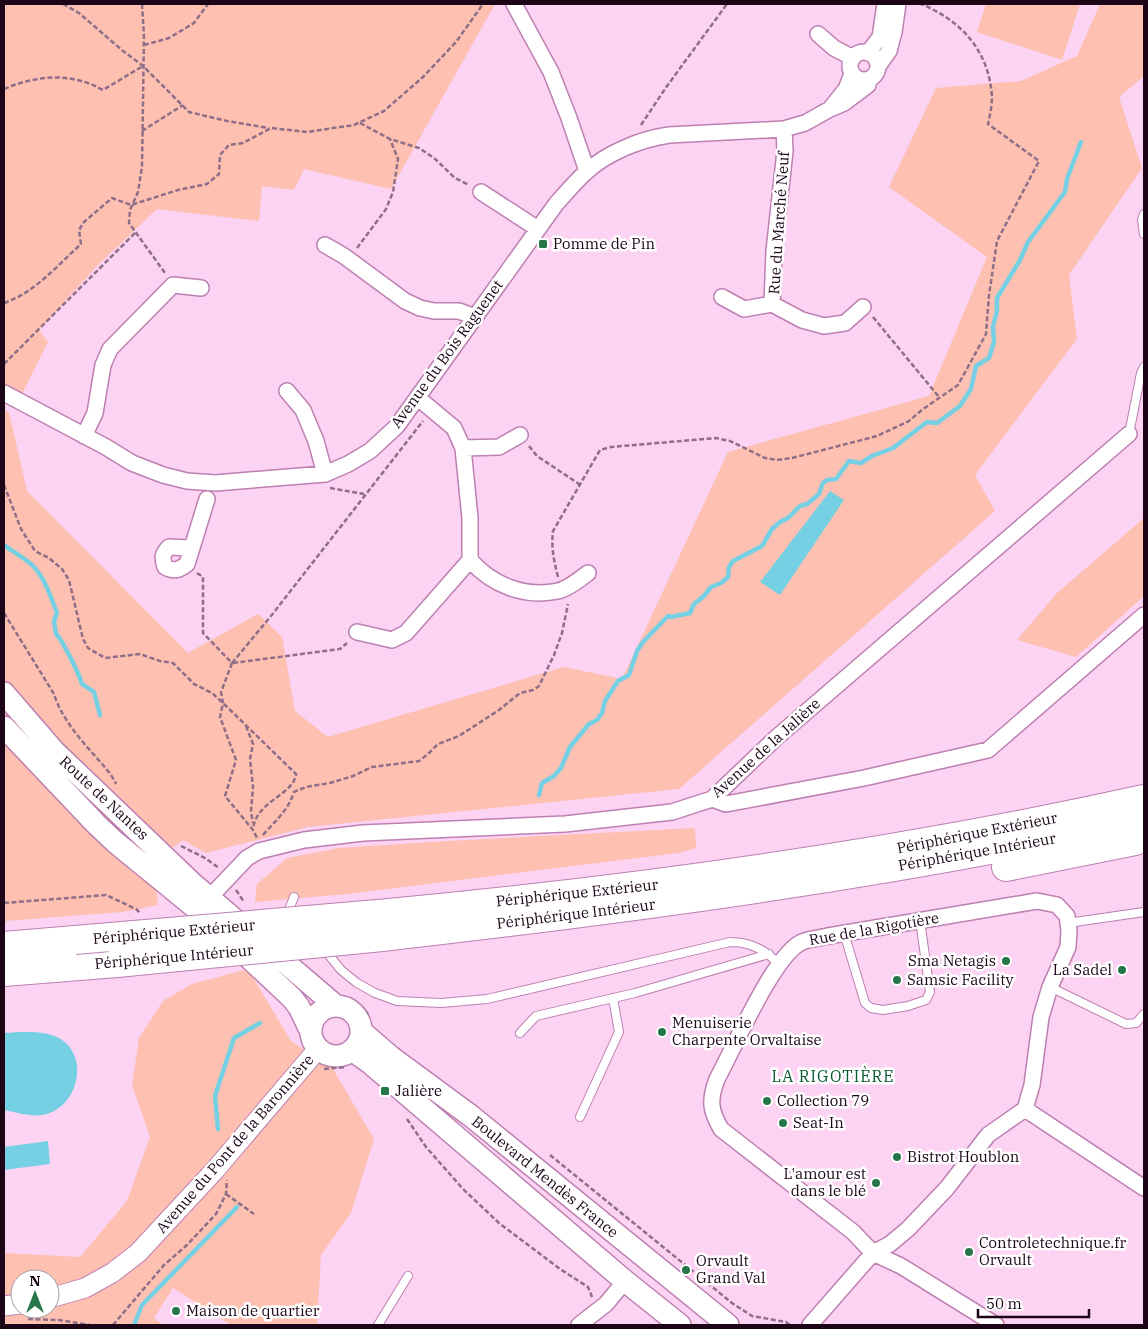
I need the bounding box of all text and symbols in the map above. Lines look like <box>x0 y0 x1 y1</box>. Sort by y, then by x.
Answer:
street label: Rue du Marché Neuf <box>764 150 793 295</box>
place label: Pomme de Pin <box>553 234 655 253</box>
marker: Pomme de Pin <box>537 238 549 250</box>
street label: Avenue du Bois Raguenet <box>386 276 507 432</box>
street label: Avenue de la Jalière <box>707 694 824 802</box>
street label: Route de Nantes <box>56 751 153 844</box>
street label: Périphérique Extérieur <box>895 808 1059 857</box>
street label: Périphérique Intérieur <box>897 828 1058 875</box>
street label: Périphérique Extérieur <box>495 875 659 910</box>
street label: Périphérique Intérieur <box>496 894 657 933</box>
street label: Rue de la Rigotière <box>807 908 940 949</box>
street label: Périphérique Extérieur <box>92 915 256 948</box>
street label: Périphérique Intérieur <box>94 940 255 973</box>
place label: Sma Netagis <box>908 951 996 970</box>
marker: Sma Netagis <box>1000 955 1012 967</box>
place label: La Sadel <box>1053 960 1112 979</box>
marker: La Sadel <box>1116 964 1128 976</box>
place label: Samsic Facility <box>907 970 1014 989</box>
marker: Samsic Facility <box>891 974 903 986</box>
place label: Menuiserie Charpente Orvaltaise <box>672 1013 822 1049</box>
marker: Menuiserie Charpente Orvaltaise <box>656 1026 668 1038</box>
street label: Avenue du Pont de la Baronnière <box>152 1050 317 1237</box>
district label: LA RIGOTIÈRE <box>771 1065 895 1086</box>
place label: Jalière <box>395 1081 442 1100</box>
marker: Jalière <box>379 1085 391 1097</box>
place label: Collection 79 <box>777 1091 869 1110</box>
marker: Collection 79 <box>761 1095 773 1107</box>
street label: Boulevard Mendès France <box>468 1112 623 1242</box>
place label: Seat-In <box>793 1113 844 1132</box>
marker: Seat-In <box>777 1117 789 1129</box>
place label: Bistrot Houblon <box>907 1147 1020 1166</box>
marker: Bistrot Houblon <box>891 1151 903 1163</box>
place label: L'amour est dans le blé <box>784 1164 866 1200</box>
marker: L'amour est dans le blé <box>870 1177 882 1189</box>
place label: Controletechnique.fr Orvault <box>979 1233 1126 1269</box>
marker: Controletechnique.fr Orvault <box>963 1246 975 1258</box>
place label: Orvault Grand Val <box>696 1251 766 1287</box>
marker: Orvault Grand Val <box>680 1264 692 1276</box>
north arrow <box>10 1269 60 1319</box>
text: N <box>29 1272 41 1290</box>
scale bar <box>978 1286 1089 1318</box>
text: 50 m <box>986 1294 1022 1313</box>
place label: Maison de quartier <box>186 1301 320 1320</box>
marker: Maison de quartier <box>170 1305 182 1317</box>

